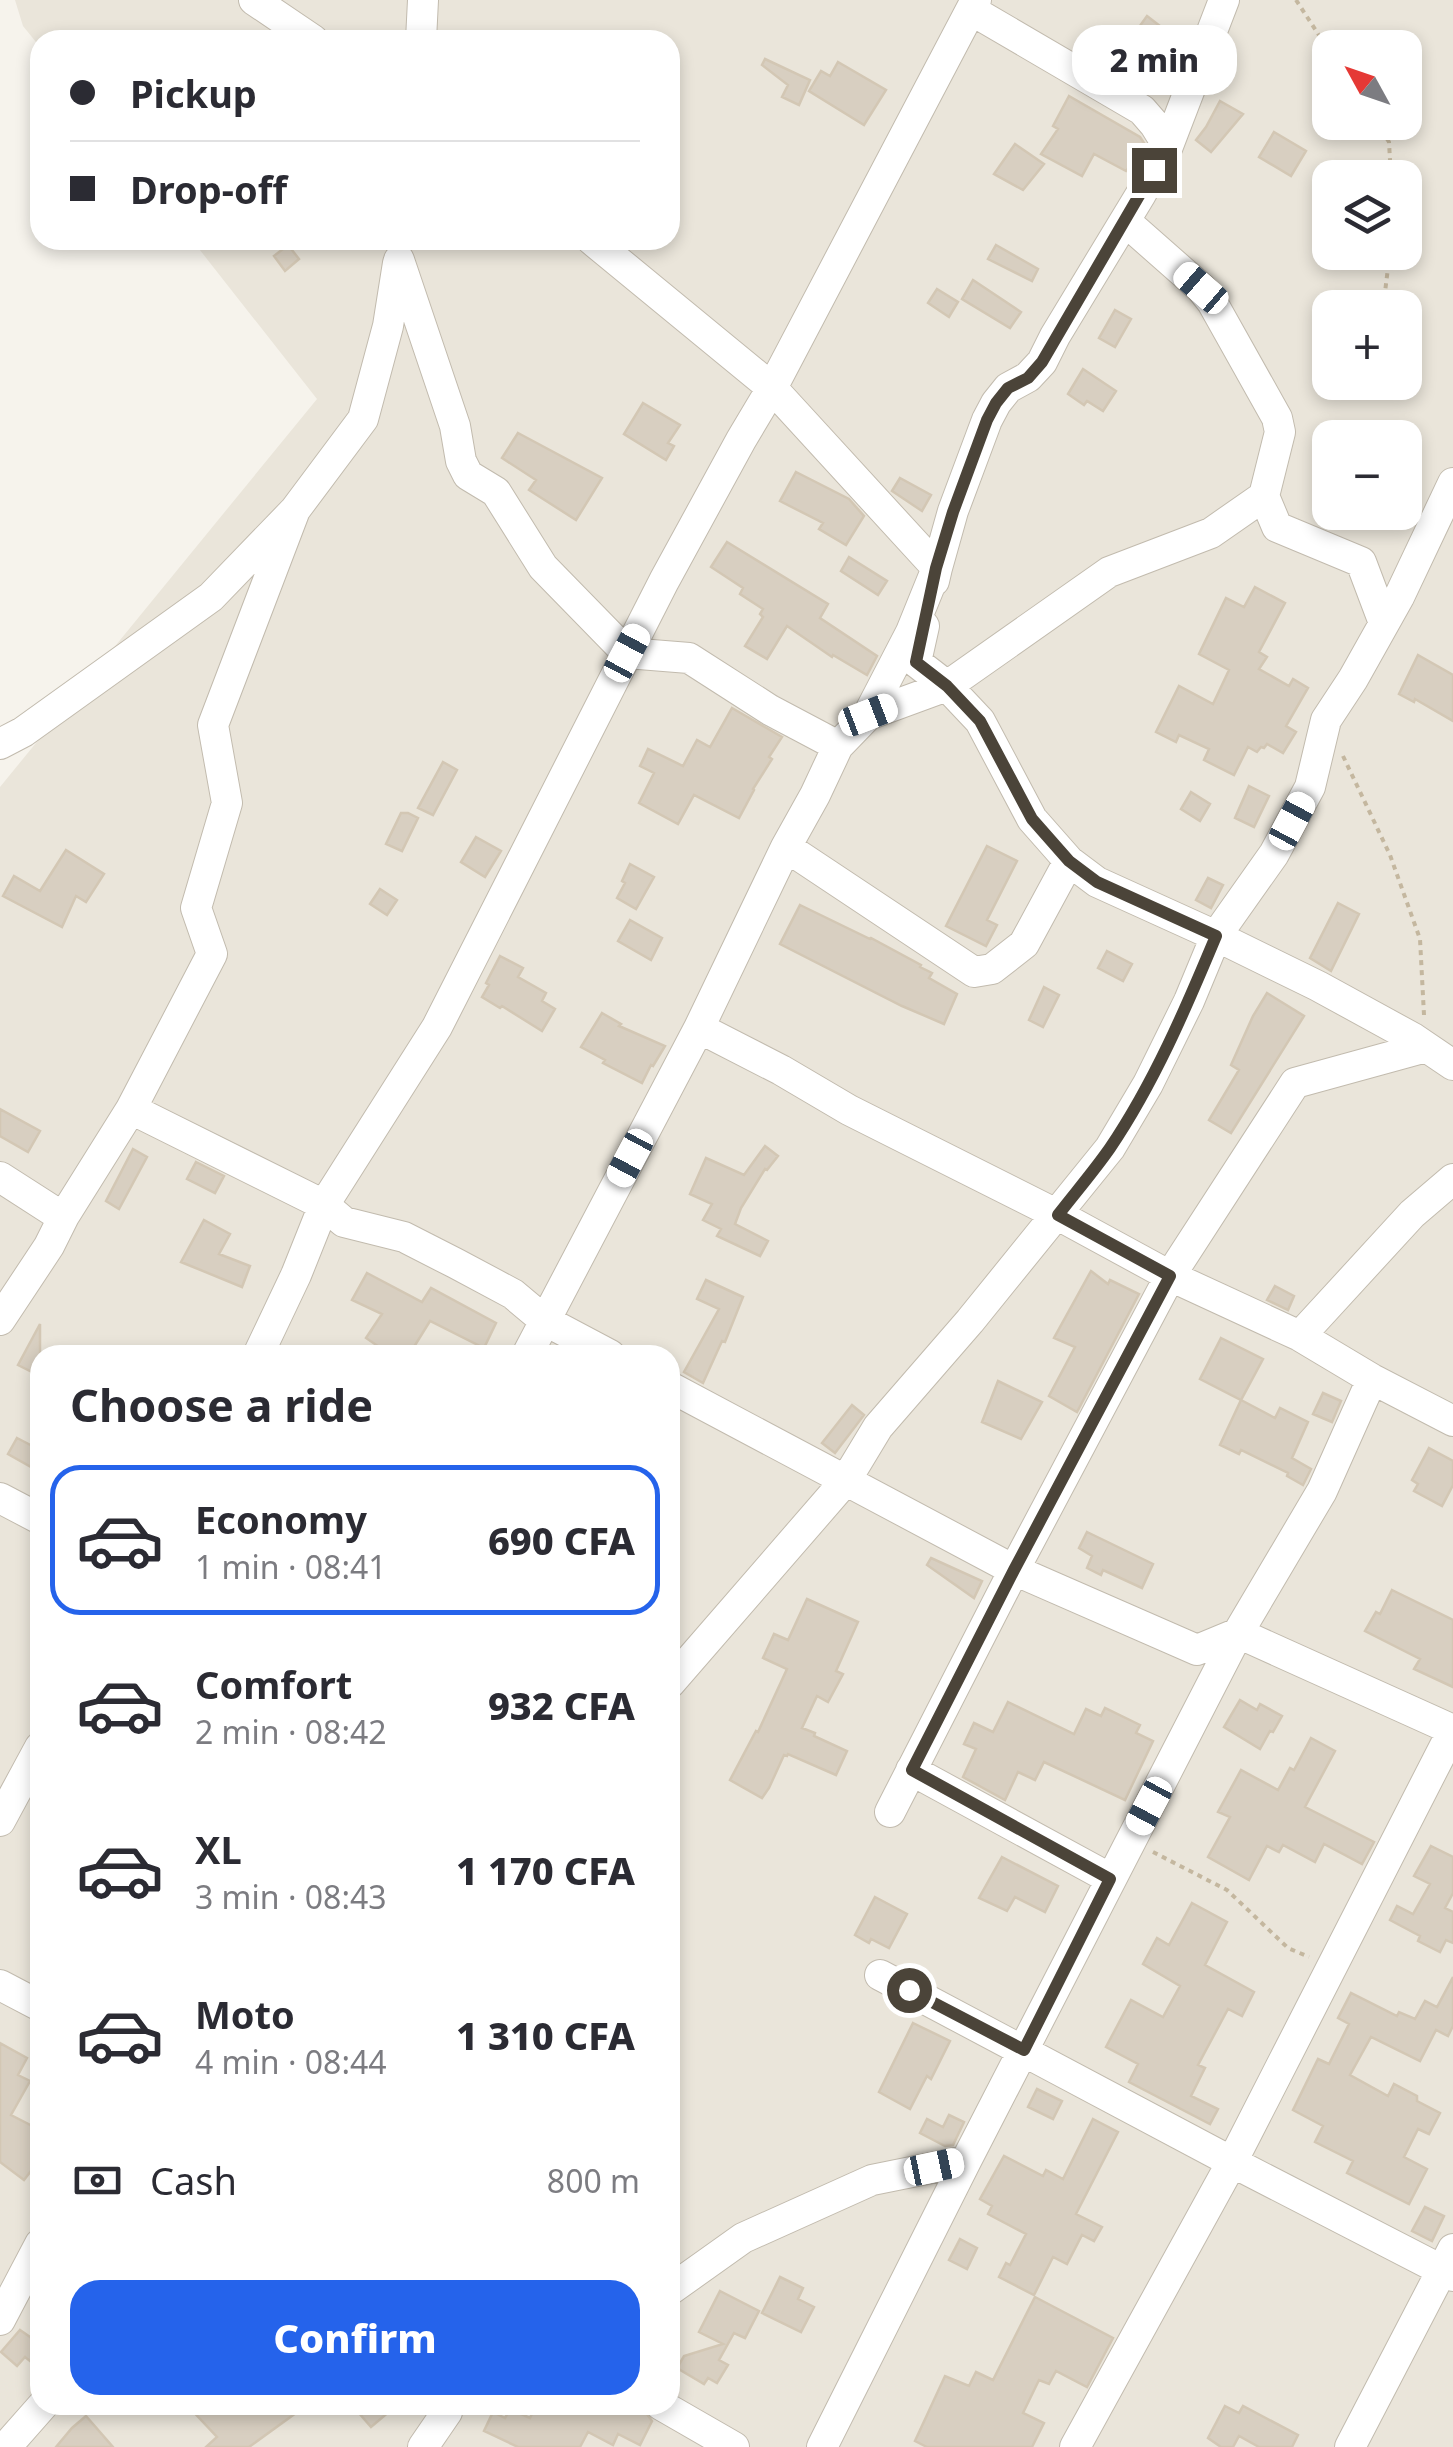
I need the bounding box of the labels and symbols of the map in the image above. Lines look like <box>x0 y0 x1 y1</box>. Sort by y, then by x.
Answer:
callout: 2 min <box>1072 25 1236 95</box>
north arrow <box>1312 30 1422 140</box>
route end <box>1132 148 1177 193</box>
car <box>1169 257 1233 319</box>
car <box>600 619 654 687</box>
car <box>835 690 901 740</box>
car <box>1265 787 1319 855</box>
car <box>603 1124 657 1192</box>
car <box>1122 1772 1176 1840</box>
route start <box>887 1968 932 2013</box>
car <box>902 2146 966 2188</box>

